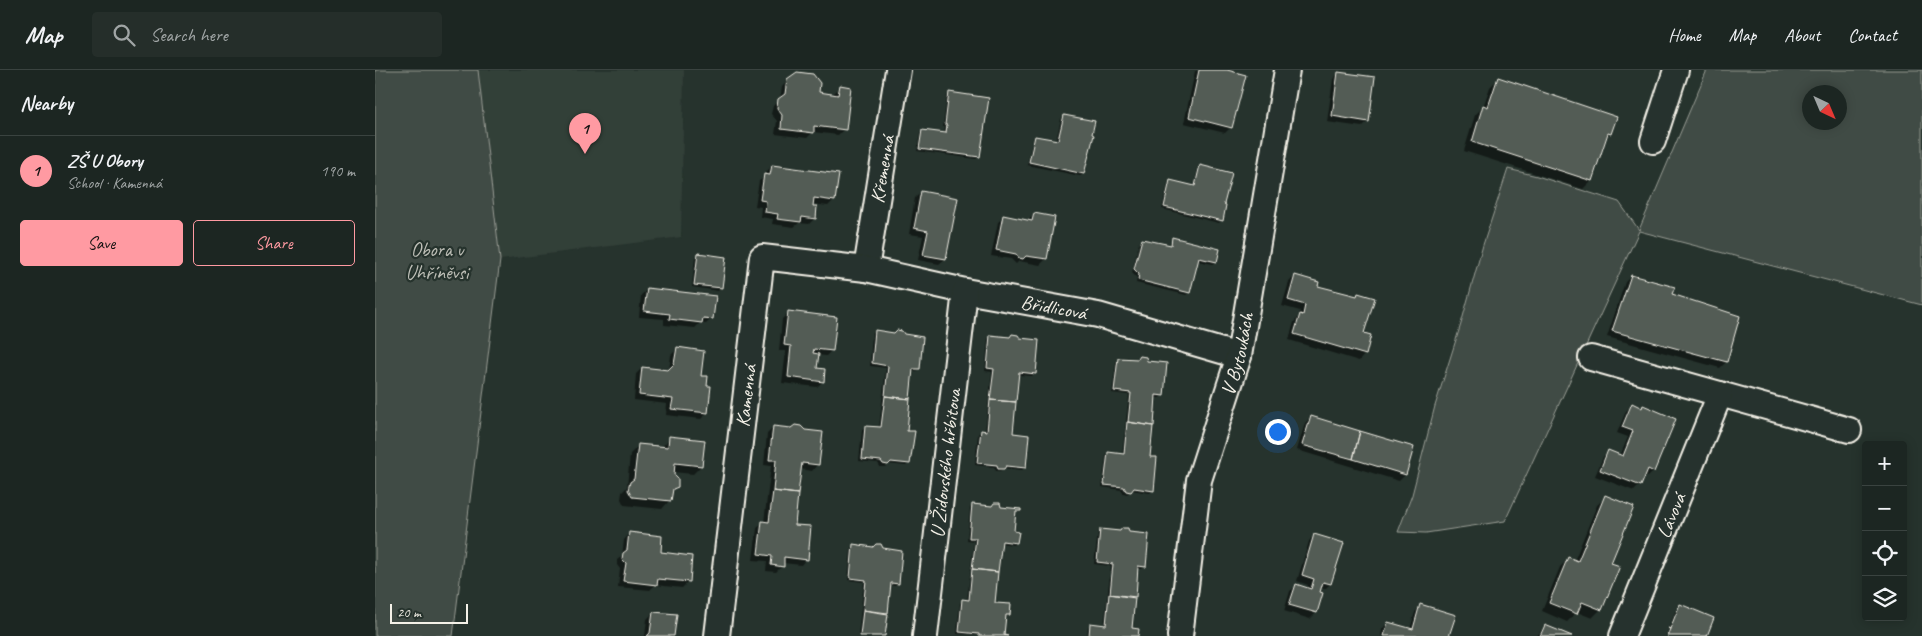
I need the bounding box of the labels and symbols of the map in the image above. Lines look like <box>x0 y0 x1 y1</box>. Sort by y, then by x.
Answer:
north arrow <box>1802 85 1847 130</box>
pin: 1 <box>569 113 601 154</box>
street label: Křemenná <box>865 132 901 205</box>
park label: Obora v Uhříněvsi <box>405 237 471 285</box>
street label: Břidlicová <box>1019 289 1091 326</box>
street label: V Bytovkách <box>1215 310 1259 399</box>
street label: Kamenná <box>730 361 762 428</box>
street label: U Židovského hřbitova <box>925 386 967 539</box>
your location <box>1265 419 1291 445</box>
street label: Lávová <box>1651 487 1692 542</box>
scale bar <box>390 601 467 624</box>

